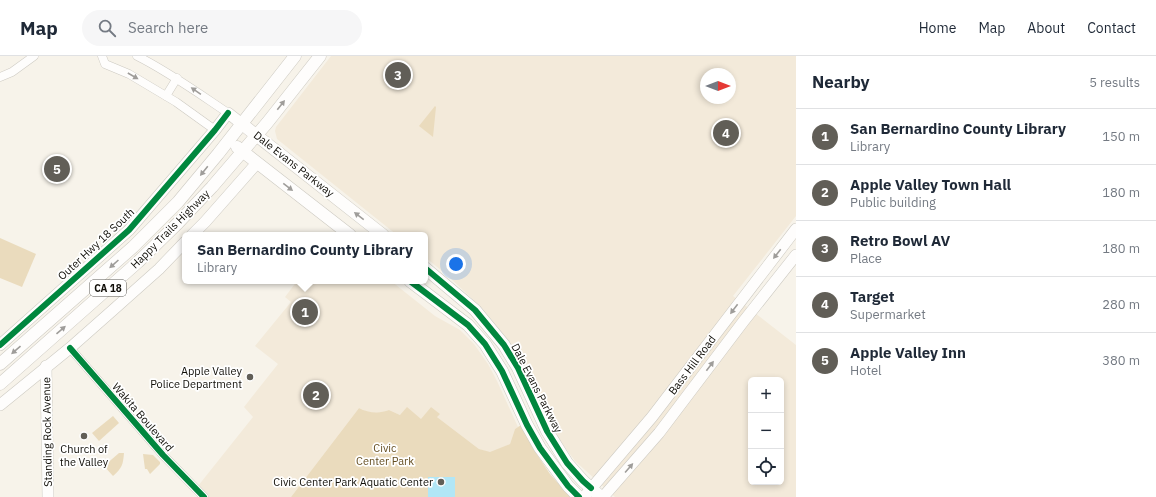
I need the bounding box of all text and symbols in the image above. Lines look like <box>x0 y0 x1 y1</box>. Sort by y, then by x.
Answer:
search box <box>82 10 362 46</box>
text: Map <box>20 16 58 40</box>
icon: search <box>96 17 118 39</box>
text: Search here <box>128 18 208 37</box>
text: Home <box>919 19 956 37</box>
text: Map <box>978 19 1005 37</box>
text: About <box>1027 19 1065 37</box>
text: Contact <box>1087 19 1136 37</box>
pin: 3 <box>385 60 411 90</box>
north arrow <box>700 68 736 104</box>
text: Nearby <box>812 71 870 93</box>
one-way arrow <box>127 73 139 80</box>
text: 5 results <box>1089 74 1140 91</box>
one-way arrow <box>190 87 201 95</box>
one-way arrow <box>277 99 286 110</box>
pin: 4 <box>713 118 739 148</box>
text: San Bernardino County Library <box>850 119 1066 138</box>
street label: Dale Evans Parkway <box>251 128 338 200</box>
text: 1 <box>821 128 829 145</box>
text: 150 m <box>1102 128 1140 145</box>
text: Library <box>850 138 890 155</box>
pin: 5 <box>44 154 70 184</box>
one-way arrow <box>200 165 209 176</box>
text: Apple Valley Town Hall <box>850 175 1011 194</box>
one-way arrow <box>283 183 294 191</box>
text: 2 <box>821 184 829 201</box>
text: 180 m <box>1102 184 1140 201</box>
street label: Happy Trails Highway <box>128 186 213 271</box>
text: Public building <box>850 194 936 211</box>
street label: Outer Hwy 18 South <box>55 205 137 283</box>
one-way arrow <box>354 212 365 220</box>
text: Retro Bowl AV <box>850 231 950 250</box>
popup <box>182 232 428 284</box>
text: San Bernardino County Library <box>197 240 413 259</box>
text: 3 <box>821 240 829 257</box>
text: 180 m <box>1102 240 1140 257</box>
one-way arrow <box>773 248 781 259</box>
text: Place <box>850 250 882 267</box>
your location <box>446 254 466 274</box>
one-way arrow <box>108 259 119 268</box>
text: Library <box>197 259 237 276</box>
road number: CA 18 <box>90 280 126 296</box>
text: Target <box>850 287 894 306</box>
text: 4 <box>821 296 829 313</box>
text: 280 m <box>1102 296 1140 313</box>
pin: 1 <box>292 297 318 327</box>
one-way arrow <box>730 304 739 315</box>
text: Supermarket <box>850 306 926 323</box>
one-way arrow <box>56 326 66 335</box>
street label: Bass Hill Road <box>665 333 719 397</box>
street label: Dale Evans Parkway <box>508 341 566 436</box>
text: Apple Valley Inn <box>850 343 966 362</box>
one-way arrow <box>12 345 21 354</box>
text: 5 <box>821 352 829 369</box>
text: 380 m <box>1102 352 1140 369</box>
one-way arrow <box>705 360 714 371</box>
text: Hotel <box>850 362 882 379</box>
place label: Apple Valley Police Department <box>150 364 242 391</box>
marker: Apple Valley Police Department <box>245 372 255 382</box>
street label: Standing Rock Avenue <box>39 377 55 487</box>
map controls <box>748 377 784 485</box>
button: + <box>748 377 784 413</box>
street label: Wakita Boulevard <box>109 380 177 454</box>
pin: 2 <box>303 380 329 410</box>
button: − <box>748 413 784 449</box>
marker: Church of the Valley <box>79 431 89 441</box>
park label: Civic Center Park <box>356 441 414 468</box>
place label: Church of the Valley <box>60 442 109 469</box>
button: locate <box>748 449 784 485</box>
one-way arrow <box>625 462 634 473</box>
place label: Civic Center Park Aquatic Center <box>273 475 433 489</box>
marker: Civic Center Park Aquatic Center <box>436 477 446 487</box>

